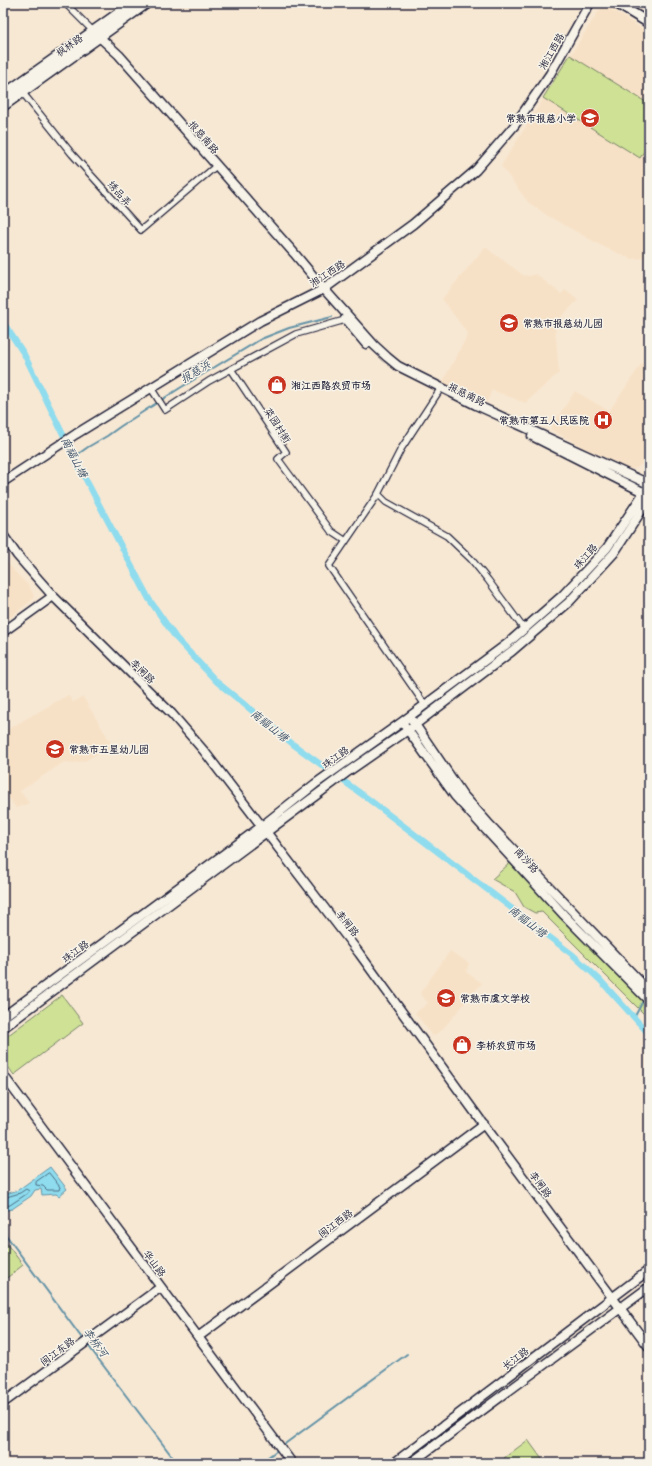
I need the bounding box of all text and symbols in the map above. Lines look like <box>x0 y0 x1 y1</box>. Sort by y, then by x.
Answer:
street label: 湘江西路 <box>535 30 567 72</box>
street label: 枫林路 <box>53 31 85 59</box>
school or university icon: 常熟市报慈小学 <box>579 107 601 129</box>
place label: 常熟市报慈小学 <box>506 111 576 125</box>
street label: 报慈南路 <box>186 117 222 157</box>
street label: 绣品弄 <box>105 177 135 209</box>
street label: 湘江西路 <box>306 256 348 290</box>
school or university icon: 常熟市报慈幼儿园 <box>498 312 520 334</box>
place label: 常熟市报慈幼儿园 <box>523 316 603 330</box>
water label: 报慈浜 <box>177 355 214 386</box>
shop icon: 湘江西路农贸市场 <box>266 374 288 396</box>
place label: 湘江西路农贸市场 <box>291 378 371 392</box>
street label: 报慈南路 <box>446 379 488 409</box>
street label: 菜园村街 <box>261 404 295 446</box>
hospital icon: 常熟市第五人民医院 <box>592 409 614 431</box>
place label: 常熟市第五人民医院 <box>499 413 589 427</box>
water label: 南福山塘 <box>58 434 92 481</box>
street label: 珠江路 <box>570 540 600 572</box>
street label: 李闸路 <box>127 655 159 687</box>
water label: 南福山塘 <box>248 705 293 745</box>
school or university icon: 常熟市五星幼儿园 <box>44 738 66 760</box>
place label: 常熟市五星幼儿园 <box>69 742 149 756</box>
street label: 珠江路 <box>319 743 351 771</box>
street label: 南沙路 <box>512 844 542 876</box>
water label: 南福山塘 <box>506 902 551 941</box>
street label: 李闸路 <box>333 907 363 939</box>
street label: 珠江路 <box>59 937 91 965</box>
school or university icon: 常熟市虞文学校 <box>435 987 457 1009</box>
place label: 常熟市虞文学校 <box>460 991 530 1005</box>
shop icon: 李桥农贸市场 <box>451 1034 473 1056</box>
place label: 李桥农贸市场 <box>476 1038 536 1052</box>
street label: 李闸路 <box>526 1168 556 1200</box>
street label: 闽江西路 <box>315 1205 355 1241</box>
street label: 华山路 <box>140 1247 170 1279</box>
water label: 李桥河 <box>80 1324 113 1361</box>
street label: 闽江东路 <box>37 1333 77 1369</box>
street label: 长江路 <box>499 1343 531 1373</box>

